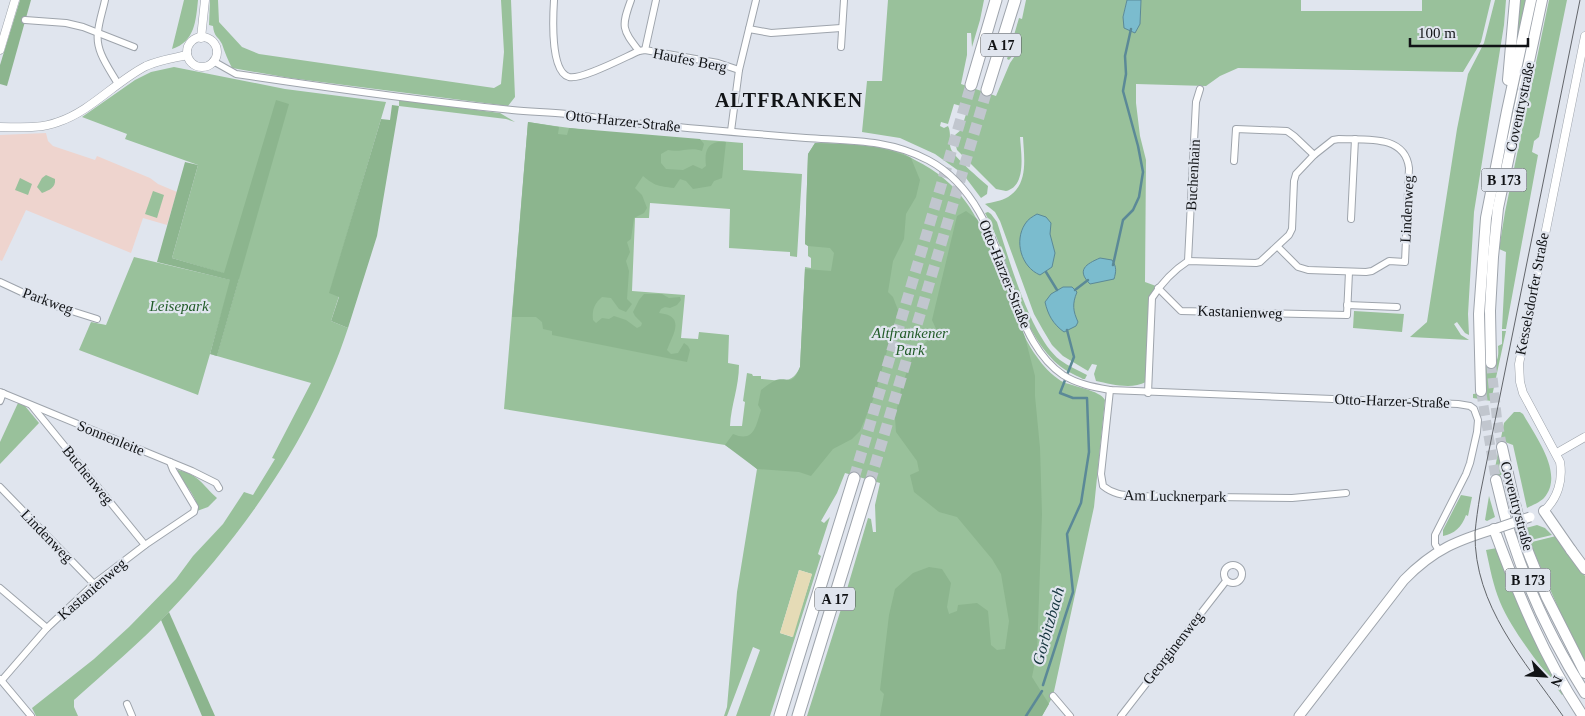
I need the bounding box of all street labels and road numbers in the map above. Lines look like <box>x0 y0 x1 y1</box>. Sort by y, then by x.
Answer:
road number: A 17 <box>981 34 1021 56</box>
street label: Haufes Berg <box>652 45 729 75</box>
street label: Coventrystraße <box>1503 60 1537 153</box>
street label: Otto-Harzer-Straße <box>565 107 682 135</box>
street label: Buchenhain <box>1183 138 1203 211</box>
road number: B 173 <box>1482 168 1526 192</box>
street label: Lindenweg <box>1397 174 1417 243</box>
street label: Otto-Harzer-Straße <box>976 217 1034 331</box>
street label: Kesselsdorfer Straße <box>1512 231 1552 357</box>
street label: Parkweg <box>21 285 76 318</box>
street label: Kastanienweg <box>1197 303 1283 321</box>
street label: Otto-Harzer-Straße <box>1334 391 1450 411</box>
street label: Sonnenleite <box>75 417 147 459</box>
street label: Buchenweg <box>60 442 117 508</box>
street label: Coventrystraße <box>1497 460 1537 553</box>
street label: Am Lucknerpark <box>1123 487 1227 505</box>
street label: Lindenweg <box>18 506 77 566</box>
street label: Kastanienweg <box>55 555 130 623</box>
road number: B 173 <box>1506 568 1550 592</box>
road number: A 17 <box>815 588 855 610</box>
street label: Georginenweg <box>1140 608 1207 688</box>

